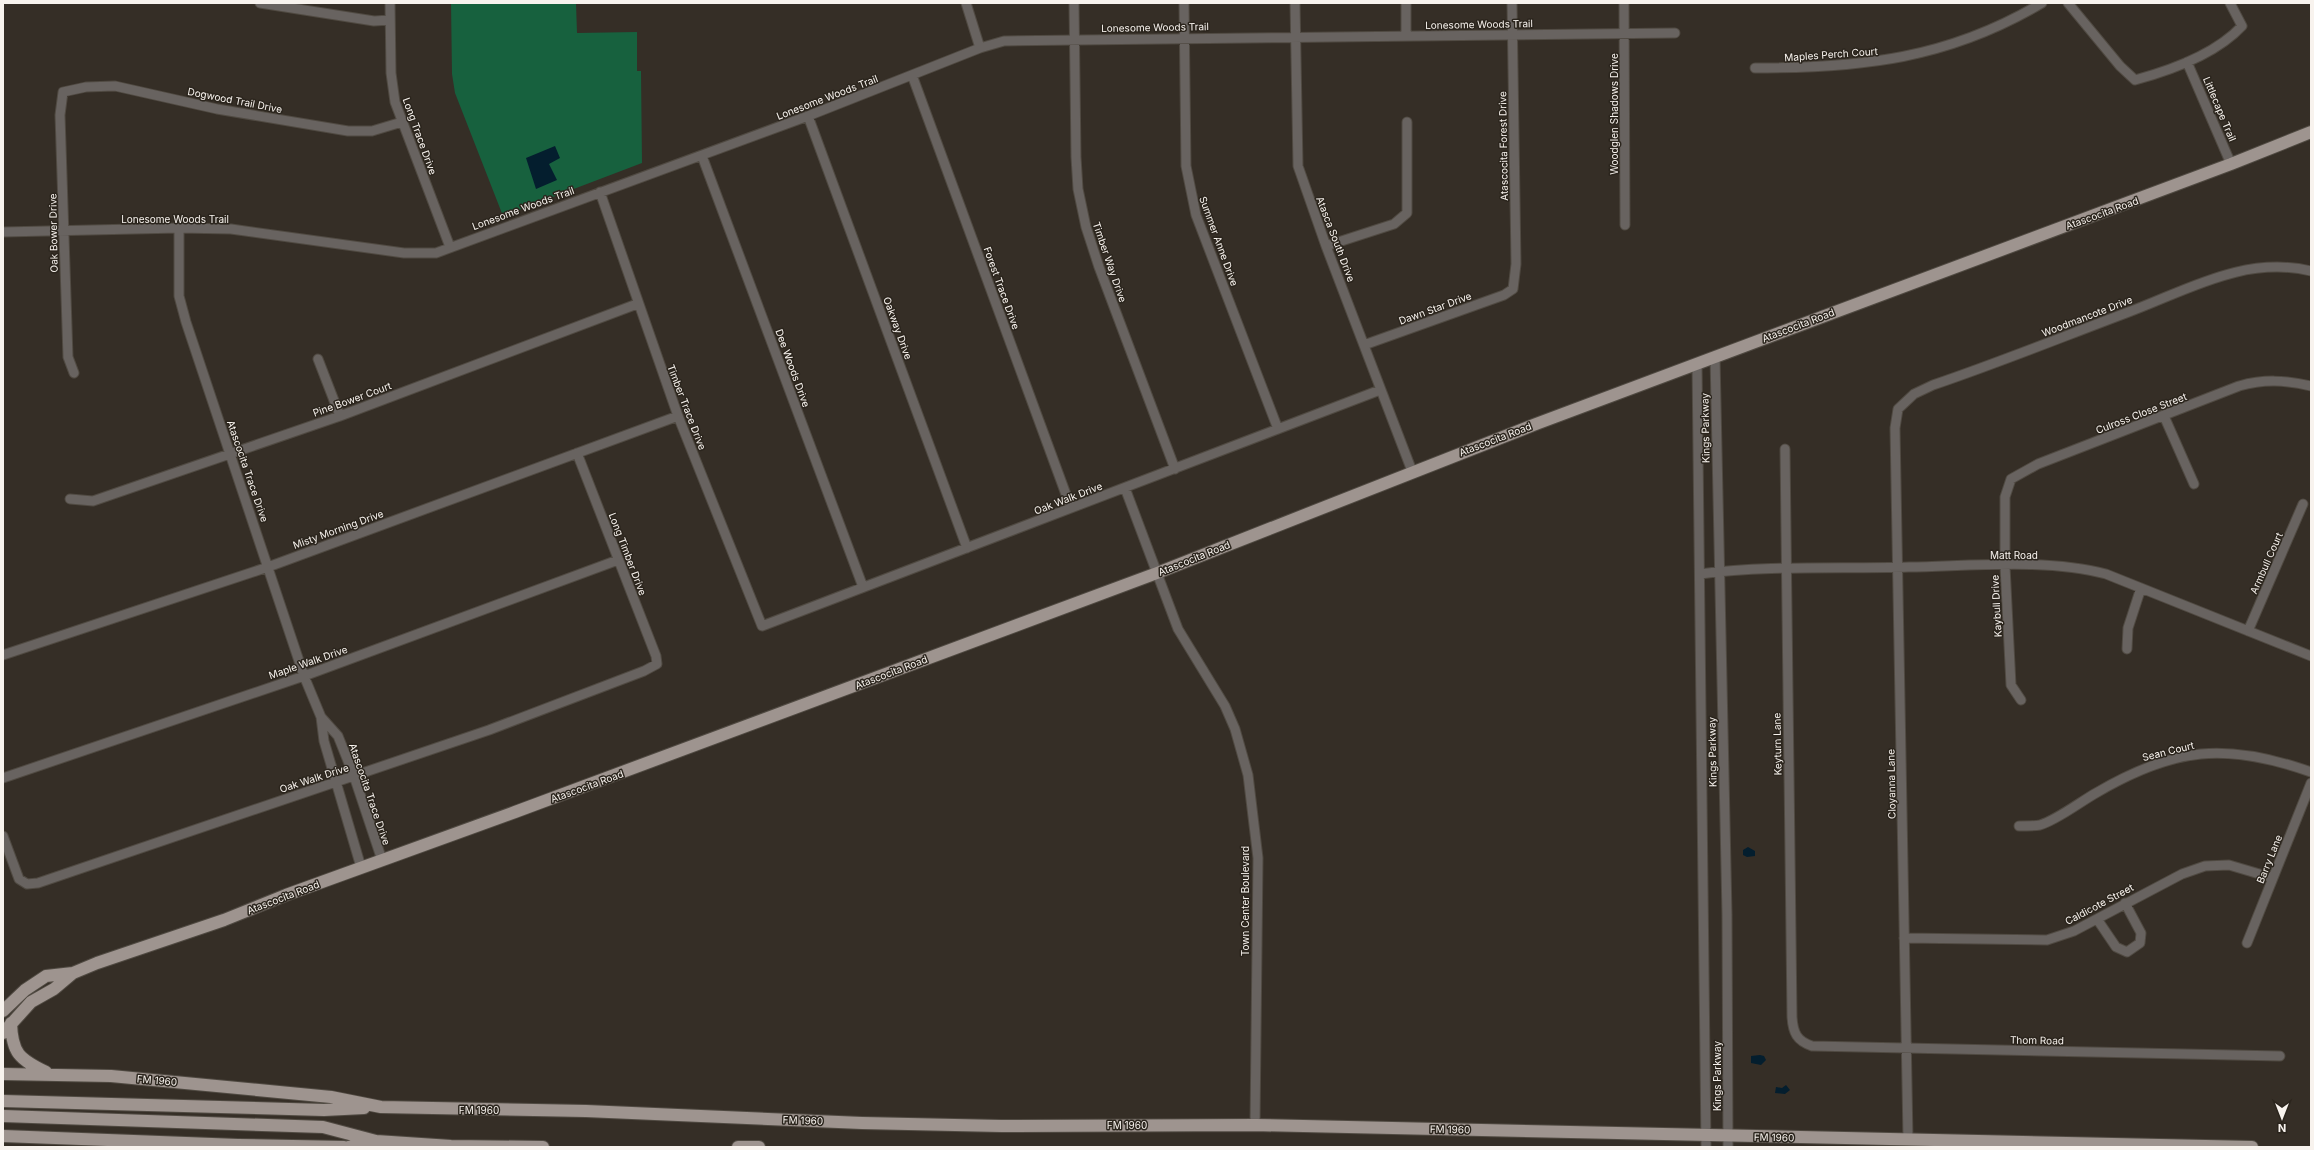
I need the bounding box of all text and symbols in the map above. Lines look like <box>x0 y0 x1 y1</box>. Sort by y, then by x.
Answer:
street label: Lonesome Woods Trail <box>1425 17 1533 31</box>
street label: Lonesome Woods Trail <box>1101 20 1209 34</box>
street label: Maples Perch Court <box>1784 45 1879 63</box>
street label: Woodglen Shadows Drive <box>1608 53 1620 175</box>
street label: Lonesome Woods Trail <box>775 72 879 122</box>
street label: Littlecape Trail <box>2201 75 2239 143</box>
street label: Dogwood Trail Drive <box>187 85 283 115</box>
street label: Atascocita Forest Drive <box>1496 91 1510 201</box>
street label: Long Trace Drive <box>401 96 440 176</box>
street label: Lonesome Woods Trail <box>470 184 576 232</box>
street label: Oak Bower Drive <box>46 193 60 273</box>
street label: Atascocita Road <box>2064 194 2140 232</box>
street label: Summer Anne Drive <box>1197 195 1241 288</box>
street label: Atasca South Drive <box>1314 195 1358 283</box>
street label: Lonesome Woods Trail <box>121 213 229 225</box>
street label: Timber Way Drive <box>1091 220 1129 304</box>
street label: Forest Trace Drive <box>982 245 1023 331</box>
street label: Dawn Star Drive <box>1397 289 1473 327</box>
street label: Woodmancote Drive <box>2040 293 2134 339</box>
street label: Oakway Drive <box>881 295 915 361</box>
street label: Atascocita Road <box>1760 306 1836 344</box>
street label: Dee Woods Drive <box>773 327 813 409</box>
street label: Timber Trace Drive <box>665 363 709 452</box>
street label: Pine Bower Court <box>311 379 394 419</box>
street label: Culross Close Street <box>2094 390 2189 436</box>
street label: Kings Parkway <box>1698 392 1712 463</box>
street label: Atascocita Trace Drive <box>225 418 271 524</box>
street label: Atascocita Road <box>1457 420 1533 458</box>
street label: Oak Walk Drive <box>1032 479 1104 517</box>
street label: Misty Morning Drive <box>291 507 385 551</box>
street label: Long Timber Drive <box>607 511 649 597</box>
street label: Armbull Court <box>2247 530 2285 595</box>
street label: Atascocita Road <box>1156 538 1232 578</box>
street label: Matt Road <box>1990 549 2038 561</box>
street label: Kaybull Drive <box>1988 574 2004 637</box>
street label: Maple Walk Drive <box>267 643 349 681</box>
street label: Atascocita Road <box>853 653 929 691</box>
street label: Keyturn Lane <box>1770 712 1784 775</box>
street label: Kings Parkway <box>1705 716 1719 787</box>
street label: Sean Court <box>2141 739 2196 763</box>
street label: Atascocita Trace Drive <box>347 741 393 847</box>
street label: Cloyanna Lane <box>1884 749 1898 819</box>
street label: Oak Walk Drive <box>278 761 350 795</box>
street label: Atascocita Road <box>549 767 625 805</box>
street label: Barry Lane <box>2254 833 2284 885</box>
street label: Town Center Boulevard <box>1239 846 1251 956</box>
street label: Atascocita Road <box>245 878 321 916</box>
street label: Caldicote Street <box>2063 881 2136 927</box>
street label: Thom Road <box>2010 1034 2064 1046</box>
street label: Kings Parkway <box>1711 1041 1723 1111</box>
street label: FM 1960 <box>136 1072 178 1088</box>
north arrow <box>2262 1098 2302 1138</box>
street label: FM 1960 <box>459 1104 499 1116</box>
street label: FM 1960 <box>783 1113 823 1127</box>
street label: FM 1960 <box>1107 1119 1147 1131</box>
text: N <box>2278 1121 2286 1135</box>
street label: FM 1960 <box>1430 1123 1470 1135</box>
street label: FM 1960 <box>1754 1131 1794 1143</box>

